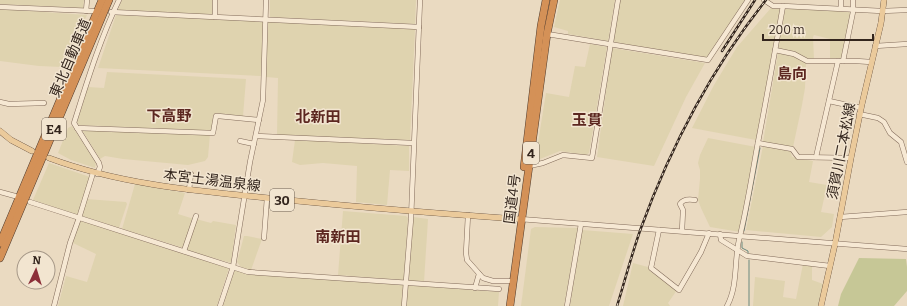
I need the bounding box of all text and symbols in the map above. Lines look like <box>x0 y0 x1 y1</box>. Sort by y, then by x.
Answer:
street label: 東北自動車道 <box>46 16 95 100</box>
scale bar <box>763 16 873 42</box>
text: 200 m <box>769 23 805 37</box>
district label: 島向 <box>777 65 807 83</box>
street label: 須賀川二本松線 <box>824 101 859 201</box>
district label: 下高野 <box>146 107 192 125</box>
district label: 北新田 <box>295 108 341 126</box>
district label: 玉貫 <box>572 111 602 129</box>
road number: E4 <box>42 118 66 140</box>
road number: 4 <box>523 142 539 164</box>
street label: 本宮土湯温泉線 <box>162 166 262 195</box>
street label: 国道4号 <box>501 173 524 225</box>
road number: 30 <box>270 189 294 211</box>
district label: 南新田 <box>315 228 361 246</box>
north arrow <box>16 250 56 290</box>
text: N <box>32 254 42 267</box>

